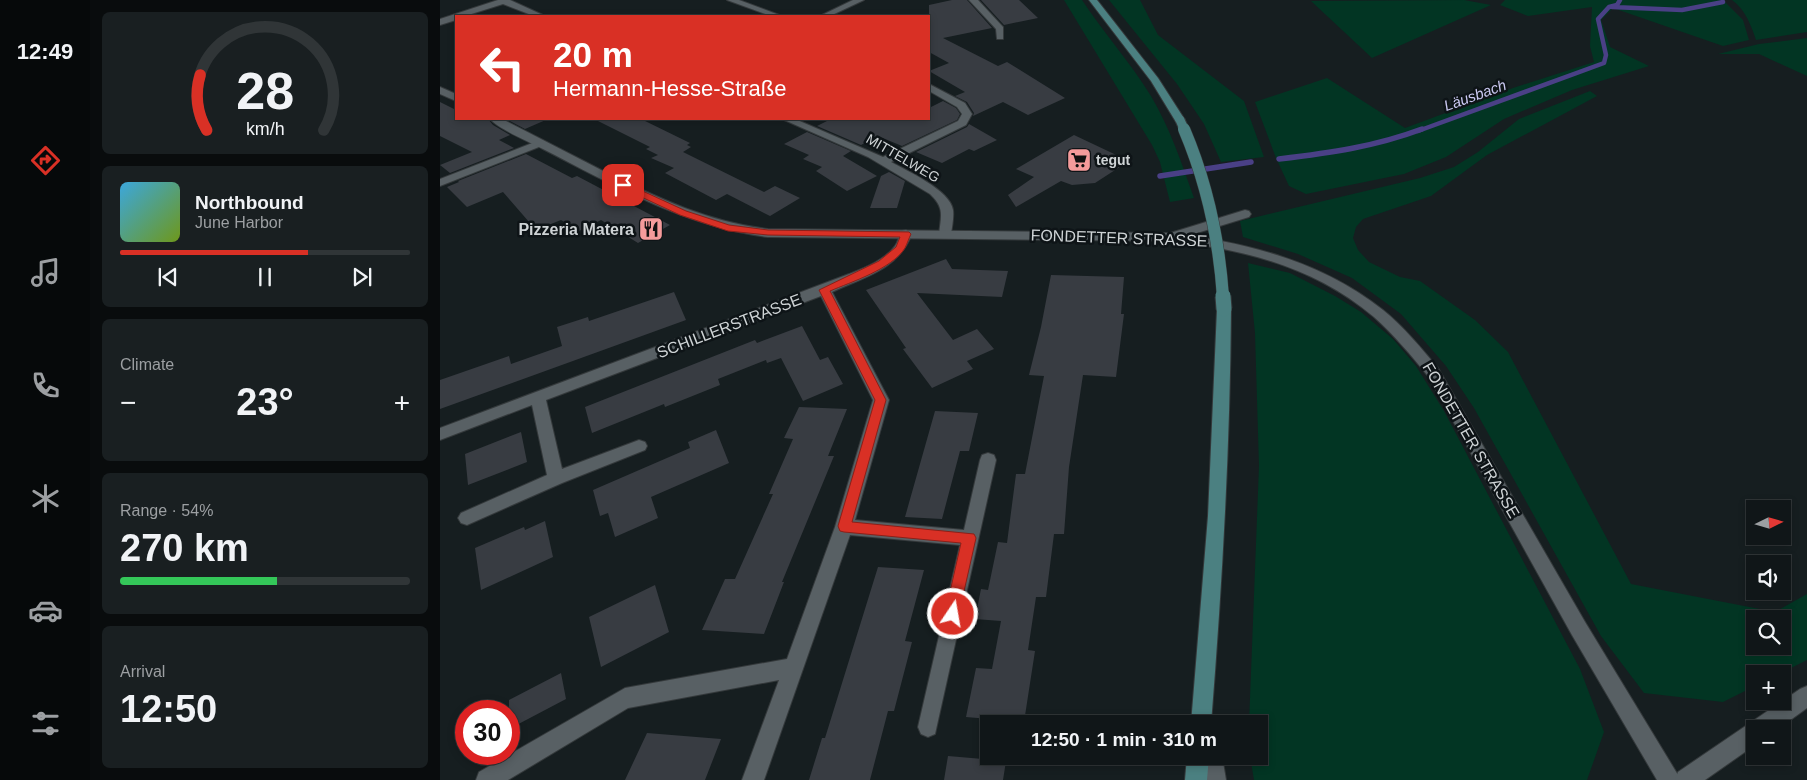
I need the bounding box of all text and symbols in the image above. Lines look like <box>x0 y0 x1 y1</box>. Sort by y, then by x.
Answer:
icon: left <box>470 35 535 100</box>
text: 20 m <box>553 35 633 74</box>
text: 12:49 <box>17 39 73 64</box>
text: 28 <box>236 62 294 120</box>
text: Hermann-Hesse-Straße <box>553 76 787 101</box>
water label: Läusbach <box>1442 76 1508 114</box>
text: km/h <box>246 119 284 139</box>
street label: MITTELWEG <box>863 131 943 185</box>
icon: directions <box>28 143 63 178</box>
supermarket icon: tegut <box>1066 147 1092 173</box>
place label: tegut <box>1096 152 1131 168</box>
pin <box>602 164 644 206</box>
icon: arrive <box>609 171 637 199</box>
text: Northbound <box>195 192 304 213</box>
text: June Harbor <box>195 214 283 231</box>
restaurant icon: Pizzeria Matera <box>638 216 664 242</box>
place label: Pizzeria Matera <box>518 221 634 238</box>
street label: FONDETTER STRASSE <box>1030 226 1208 250</box>
icon: music <box>28 255 63 290</box>
icon: previous <box>154 263 182 291</box>
icon: pause <box>251 263 279 291</box>
icon: next <box>348 263 376 291</box>
street label: SCHILLERSTRASSE <box>655 291 803 361</box>
text: Climate <box>120 356 174 373</box>
street label: FONDETTER STRASSE <box>1419 359 1523 521</box>
icon: phone <box>28 368 63 403</box>
text: 23° <box>236 381 294 423</box>
text: − <box>120 387 136 418</box>
text: + <box>394 387 410 418</box>
icon: climate <box>28 481 63 516</box>
north arrow <box>1746 500 1791 545</box>
map controls <box>1746 500 1791 765</box>
text: Range · 54% <box>120 502 213 519</box>
text: 270 km <box>120 527 249 569</box>
button: sound <box>1746 555 1791 600</box>
position arrow <box>926 587 978 639</box>
icon: car <box>28 593 63 628</box>
button: search <box>1746 610 1791 655</box>
text: Arrival <box>120 663 165 680</box>
button: + <box>1746 665 1791 710</box>
text: 12:50 <box>120 688 217 730</box>
speed limit sign: 30 <box>455 700 520 765</box>
icon: filters <box>28 706 63 741</box>
button: − <box>1746 720 1791 765</box>
text: 12:50 · 1 min · 310 m <box>1031 729 1217 750</box>

